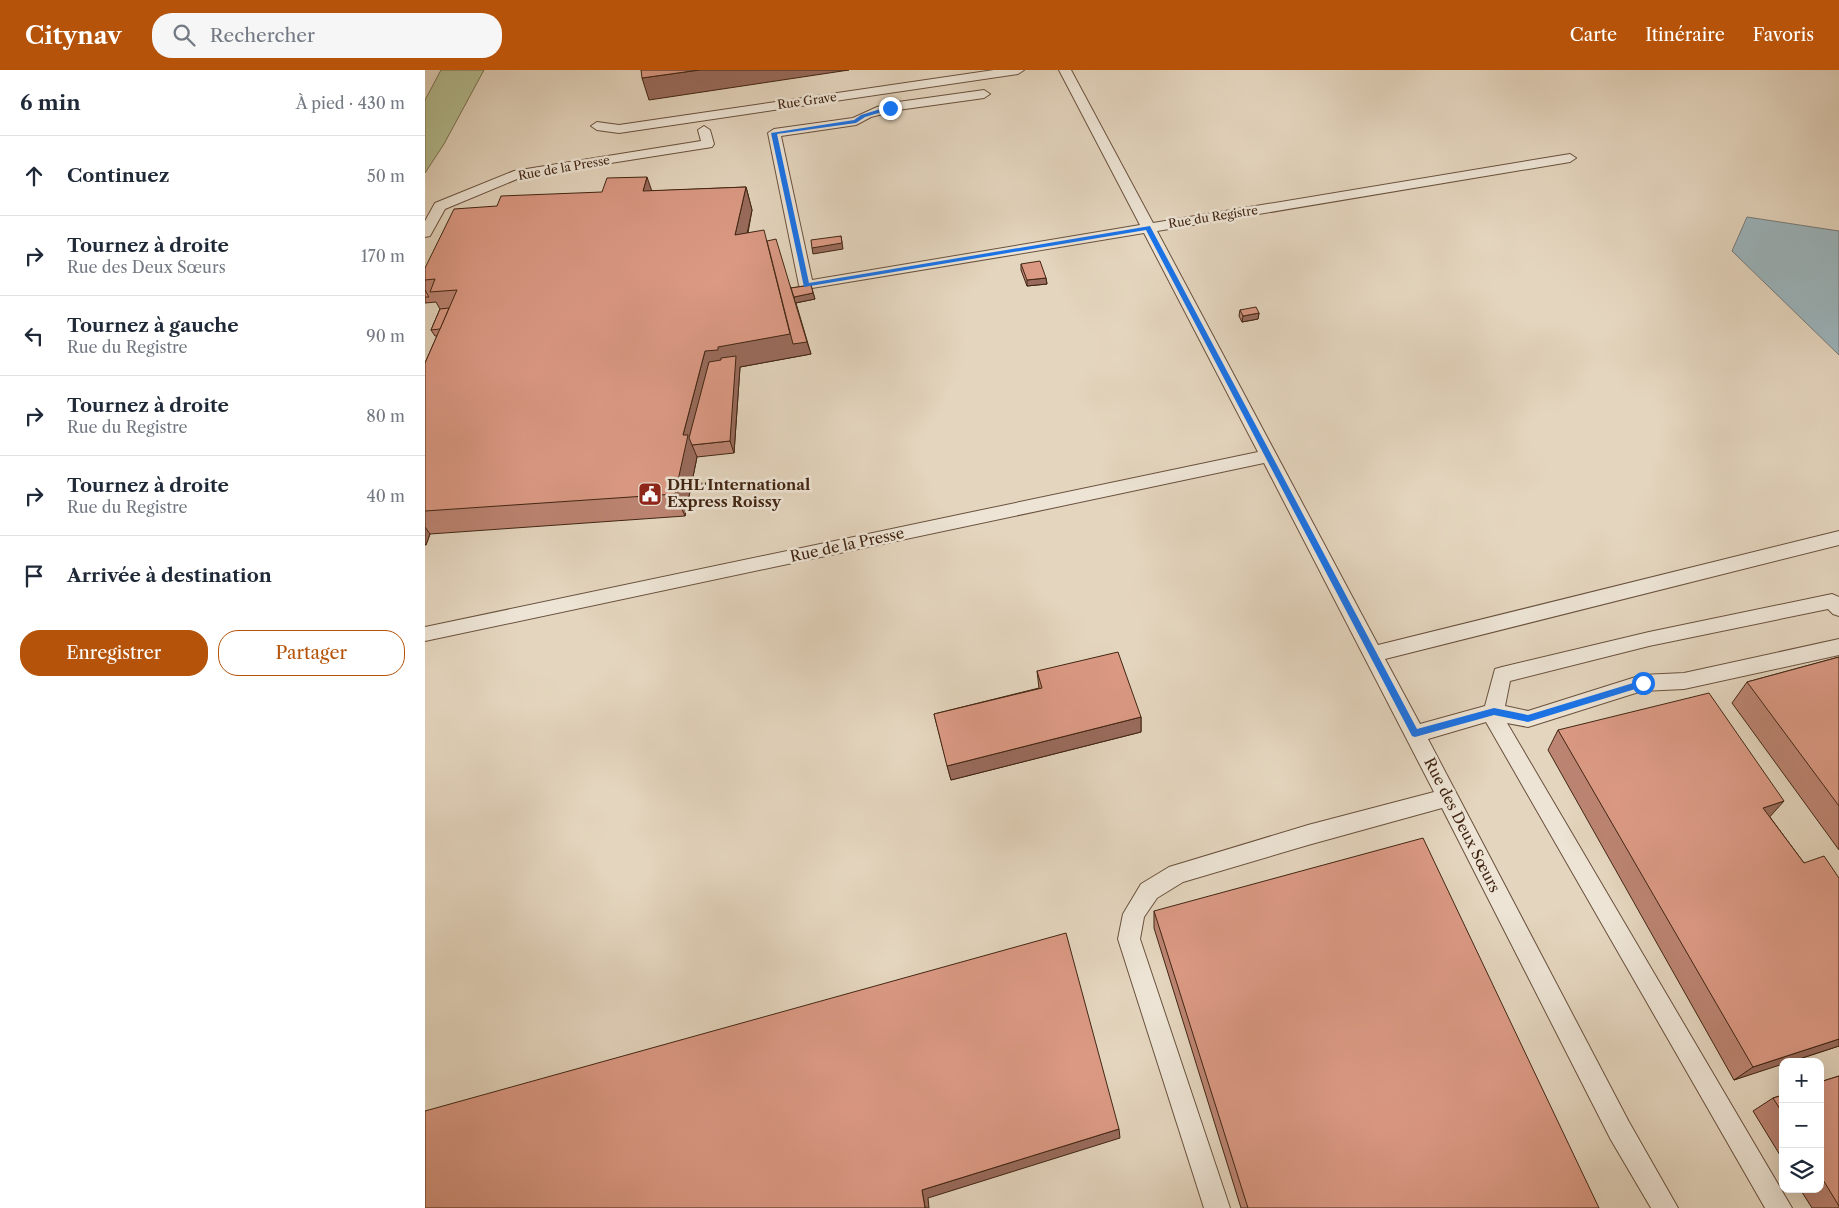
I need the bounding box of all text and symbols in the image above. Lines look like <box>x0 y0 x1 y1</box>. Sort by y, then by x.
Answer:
search box <box>152 13 502 58</box>
text: Citynav <box>25 21 122 50</box>
icon: search <box>170 21 198 49</box>
text: Rechercher <box>210 24 315 47</box>
text: Carte <box>1570 24 1617 46</box>
text: Itinéraire <box>1645 24 1725 46</box>
text: Favoris <box>1753 24 1814 46</box>
street label: Rue Grave <box>776 89 838 112</box>
text: 6 min <box>20 90 81 115</box>
text: À pied · 430 m <box>296 93 405 113</box>
route end <box>879 97 902 120</box>
street label: Rue de la Presse <box>517 152 611 183</box>
icon: ahead <box>20 162 48 190</box>
text: Continuez <box>67 164 169 187</box>
text: 50 m <box>367 166 405 186</box>
street label: Rue du Registre <box>1167 202 1259 231</box>
text: Tournez à droite <box>67 234 229 257</box>
icon: right <box>20 242 48 270</box>
text: 170 m <box>361 246 405 266</box>
text: Rue des Deux Sœurs <box>67 257 226 277</box>
text: Tournez à gauche <box>67 314 239 337</box>
icon: left <box>20 322 48 350</box>
text: 90 m <box>366 326 405 346</box>
text: Rue du Registre <box>67 337 188 357</box>
text: Tournez à droite <box>67 394 229 417</box>
icon: right <box>20 402 48 430</box>
text: 80 m <box>366 406 405 426</box>
text: Rue du Registre <box>67 417 188 437</box>
text: Tournez à droite <box>67 474 229 497</box>
place label: DHL International Express Roissy <box>667 475 810 511</box>
public building icon: DHL International Express Roissy <box>637 481 663 507</box>
icon: right <box>20 482 48 510</box>
text: 40 m <box>366 486 405 506</box>
text: Rue du Registre <box>67 497 188 517</box>
street label: Rue de la Presse <box>788 523 906 566</box>
icon: arrive <box>20 562 48 590</box>
text: Arrivée à destination <box>67 564 272 587</box>
button: Enregistrer <box>20 630 208 676</box>
button: Partager <box>218 630 405 676</box>
route start <box>1632 672 1655 695</box>
street label: Rue des Deux Sœurs <box>1420 754 1505 895</box>
map controls <box>1779 1058 1824 1193</box>
button: + <box>1779 1058 1824 1103</box>
button: − <box>1779 1103 1824 1148</box>
button: layers <box>1779 1148 1824 1193</box>

